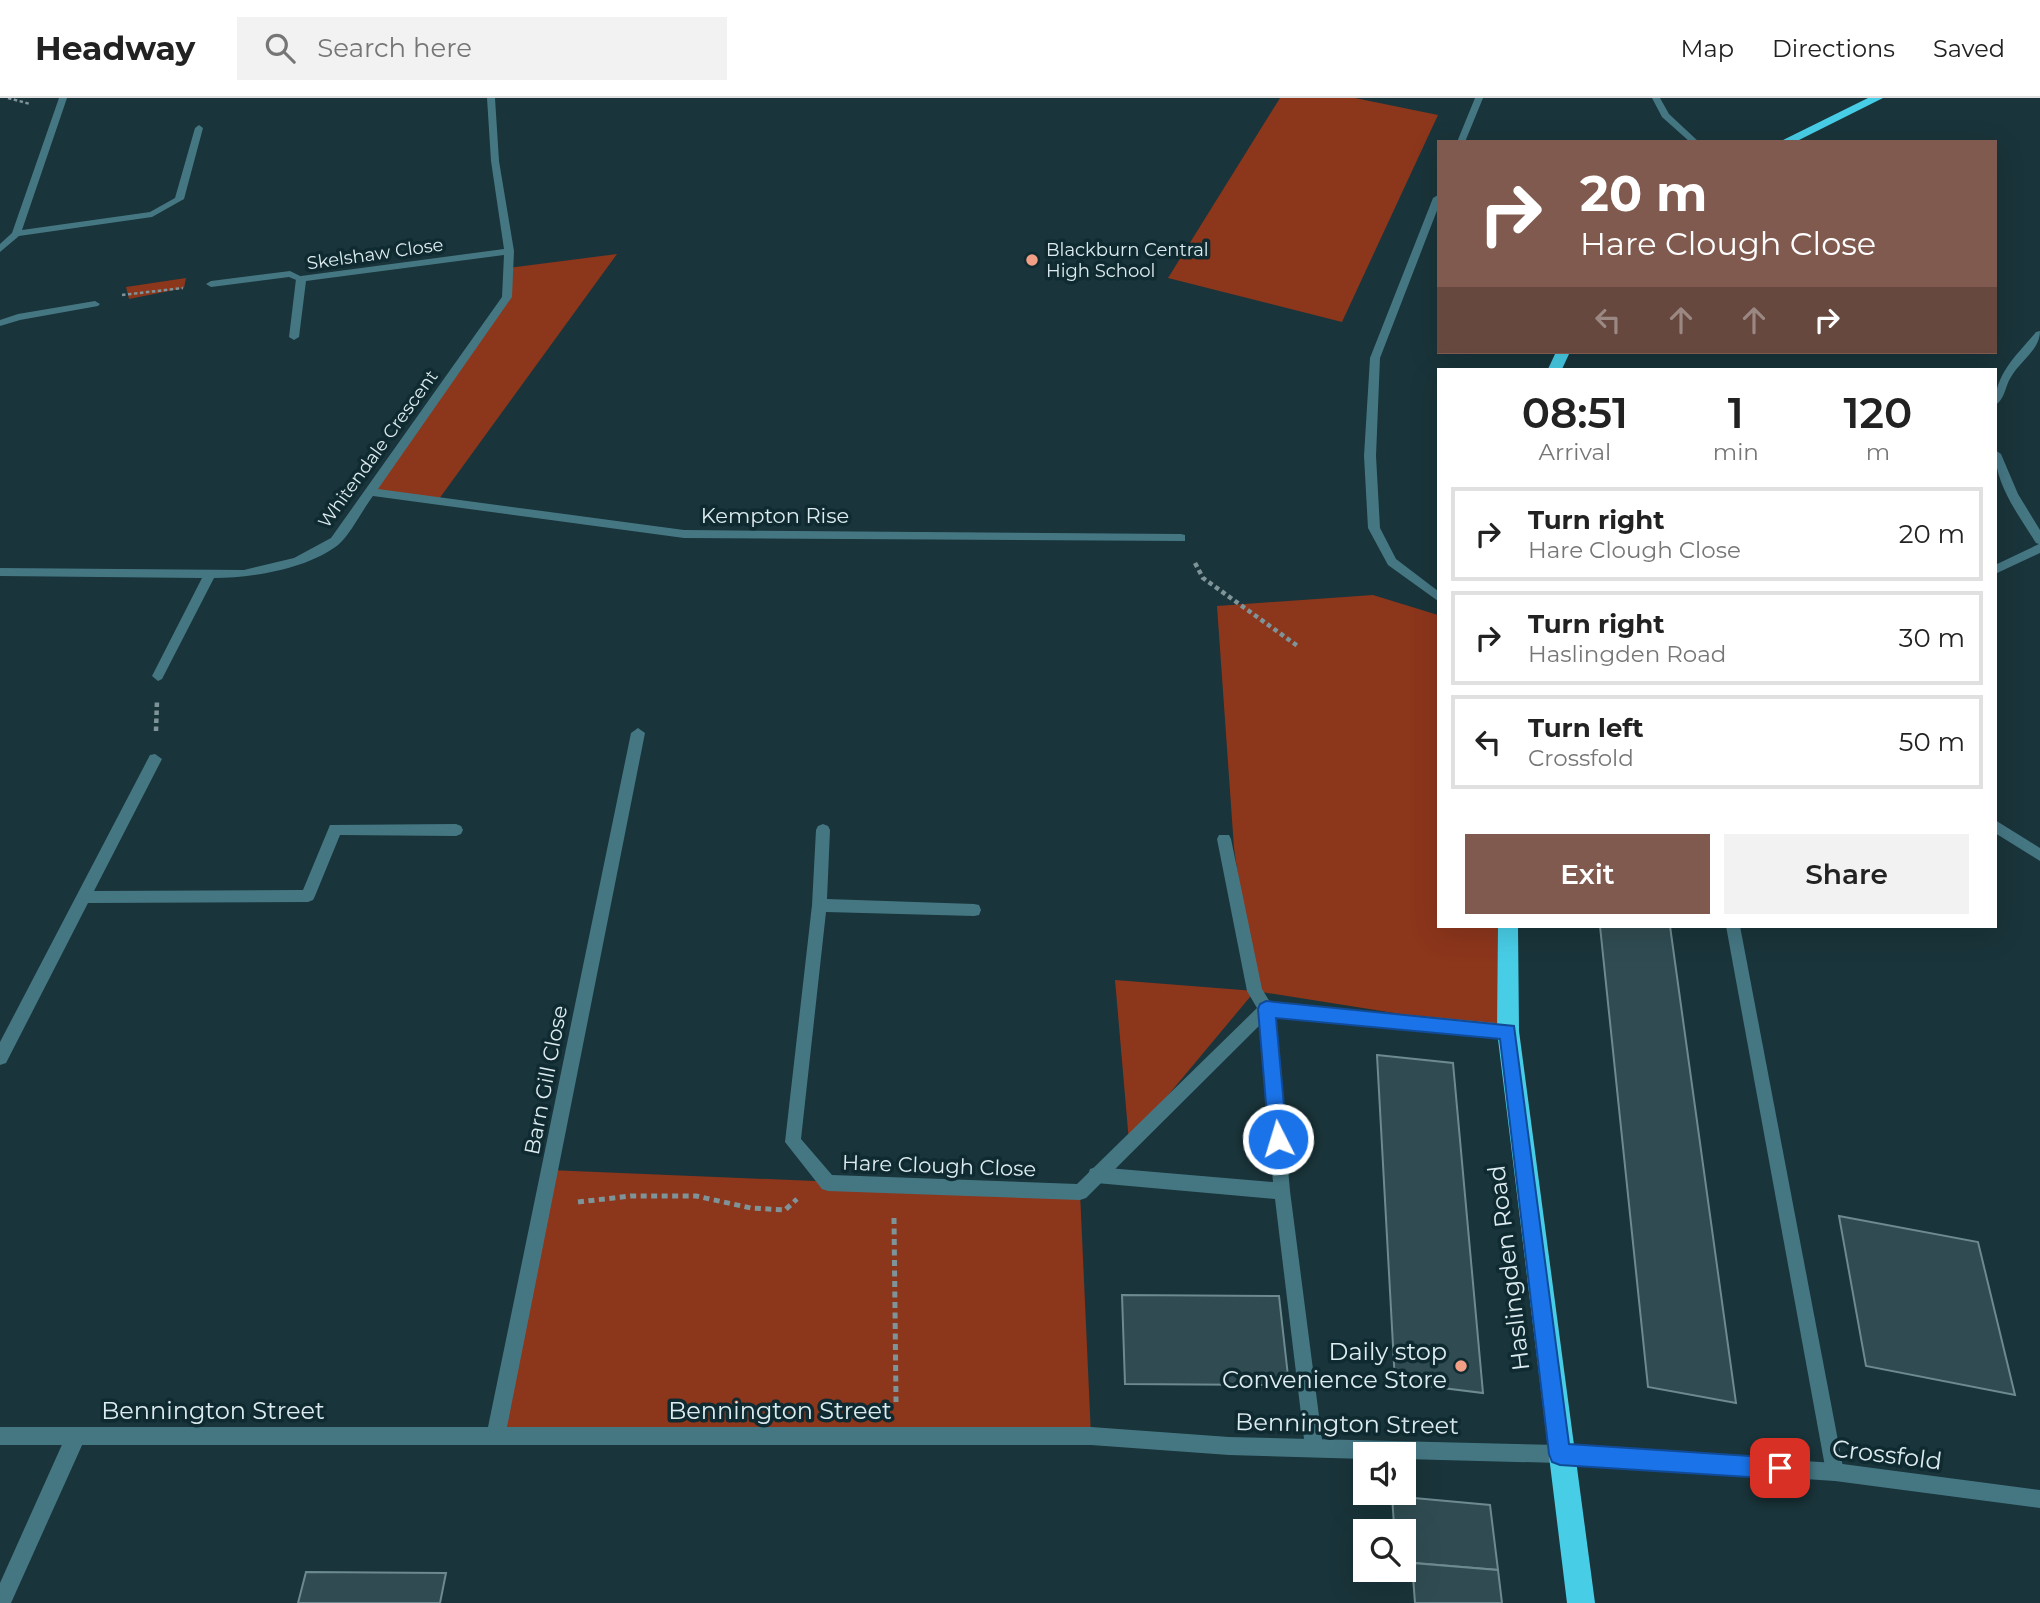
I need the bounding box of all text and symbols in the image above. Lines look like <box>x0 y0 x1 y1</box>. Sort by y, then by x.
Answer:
search box <box>237 17 727 80</box>
text: Headway <box>35 28 195 68</box>
icon: search <box>261 29 299 67</box>
text: Search here <box>317 32 472 64</box>
text: Map <box>1681 34 1734 63</box>
text: Directions <box>1772 34 1895 63</box>
text: Saved <box>1933 34 2005 63</box>
text: 20 m <box>1580 164 1707 223</box>
icon: right <box>1465 168 1556 259</box>
text: Hare Clough Close <box>1580 224 1876 263</box>
street label: Skelshaw Close <box>305 234 445 274</box>
place label: Blackburn Central High School <box>1046 239 1209 282</box>
marker: Blackburn Central High School <box>1024 252 1040 268</box>
icon: left <box>1589 301 1627 339</box>
icon: ahead <box>1662 301 1700 339</box>
icon: ahead <box>1735 301 1773 339</box>
icon: right <box>1808 301 1846 339</box>
street label: Whitendale Crescent <box>313 366 443 532</box>
text: 08:51 <box>1522 387 1628 439</box>
text: 1 <box>1728 387 1744 439</box>
text: 120 <box>1844 387 1912 439</box>
text: Arrival <box>1539 438 1611 466</box>
text: min <box>1713 438 1759 466</box>
text: m <box>1866 438 1890 466</box>
street label: Kempton Rise <box>701 503 849 528</box>
text: Turn right <box>1528 504 1664 536</box>
icon: right <box>1469 515 1507 553</box>
text: 20 m <box>1899 518 1965 550</box>
text: Hare Clough Close <box>1528 536 1741 564</box>
text: Turn right <box>1528 608 1664 640</box>
icon: right <box>1469 619 1507 657</box>
text: 30 m <box>1899 622 1965 654</box>
text: Haslingden Road <box>1528 640 1726 668</box>
text: Turn left <box>1528 712 1644 744</box>
icon: left <box>1469 723 1507 761</box>
text: 50 m <box>1899 726 1965 758</box>
text: Crossfold <box>1528 744 1634 772</box>
button: Exit <box>1465 834 1710 914</box>
button: Share <box>1724 834 1969 914</box>
street label: Barn Gill Close <box>519 1003 572 1157</box>
position arrow <box>1241 1102 1315 1176</box>
street label: Hare Clough Close <box>841 1150 1037 1181</box>
street label: Haslingden Road <box>1481 1164 1536 1373</box>
place label: Daily stop Convenience Store <box>1222 1337 1447 1394</box>
marker: Daily stop Convenience Store <box>1453 1358 1469 1374</box>
street label: Bennington Street <box>101 1396 325 1425</box>
street label: Bennington Street <box>668 1396 892 1425</box>
street label: Bennington Street <box>1235 1407 1459 1440</box>
street label: Crossfold <box>1830 1433 1944 1476</box>
pin <box>1750 1438 1810 1498</box>
map controls <box>1353 1442 1416 1582</box>
button: sound <box>1353 1442 1416 1505</box>
icon: arrive <box>1761 1449 1799 1487</box>
button: search <box>1353 1519 1416 1582</box>

